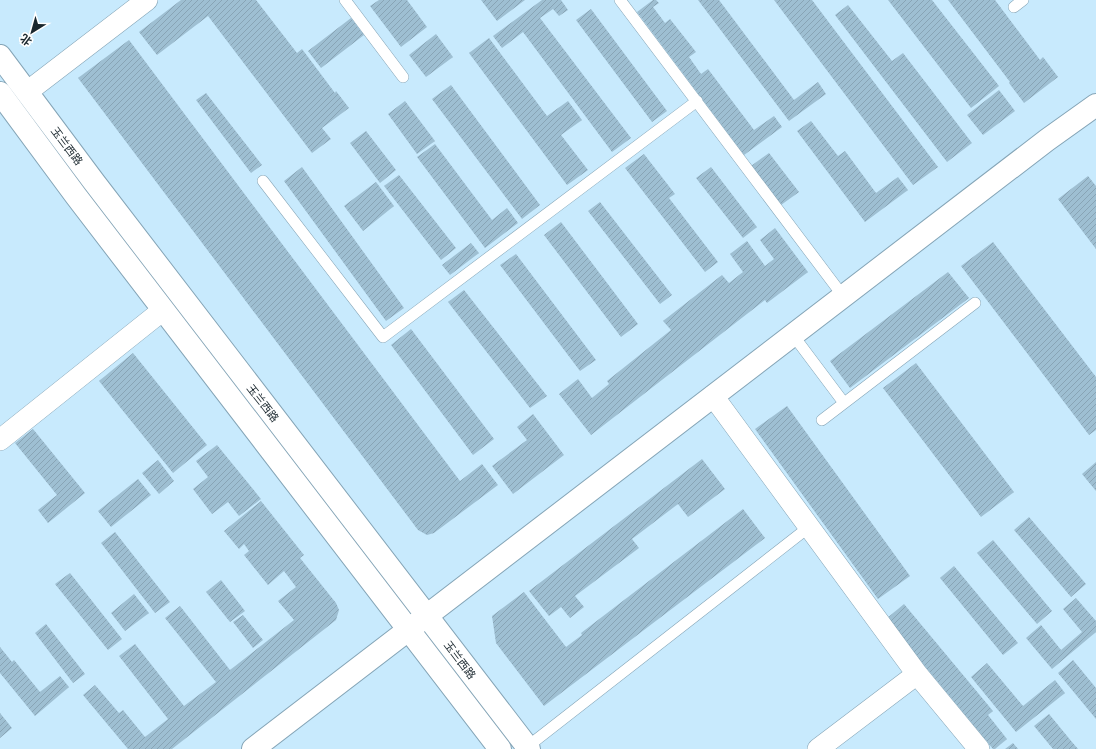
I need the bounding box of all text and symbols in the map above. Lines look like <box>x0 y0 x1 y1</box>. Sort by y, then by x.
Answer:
north arrow <box>12 12 52 52</box>
text: 北 <box>18 32 34 48</box>
street label: 玉兰西路 <box>49 125 85 167</box>
street label: 玉兰西路 <box>245 382 281 424</box>
street label: 玉兰西路 <box>442 639 478 681</box>

